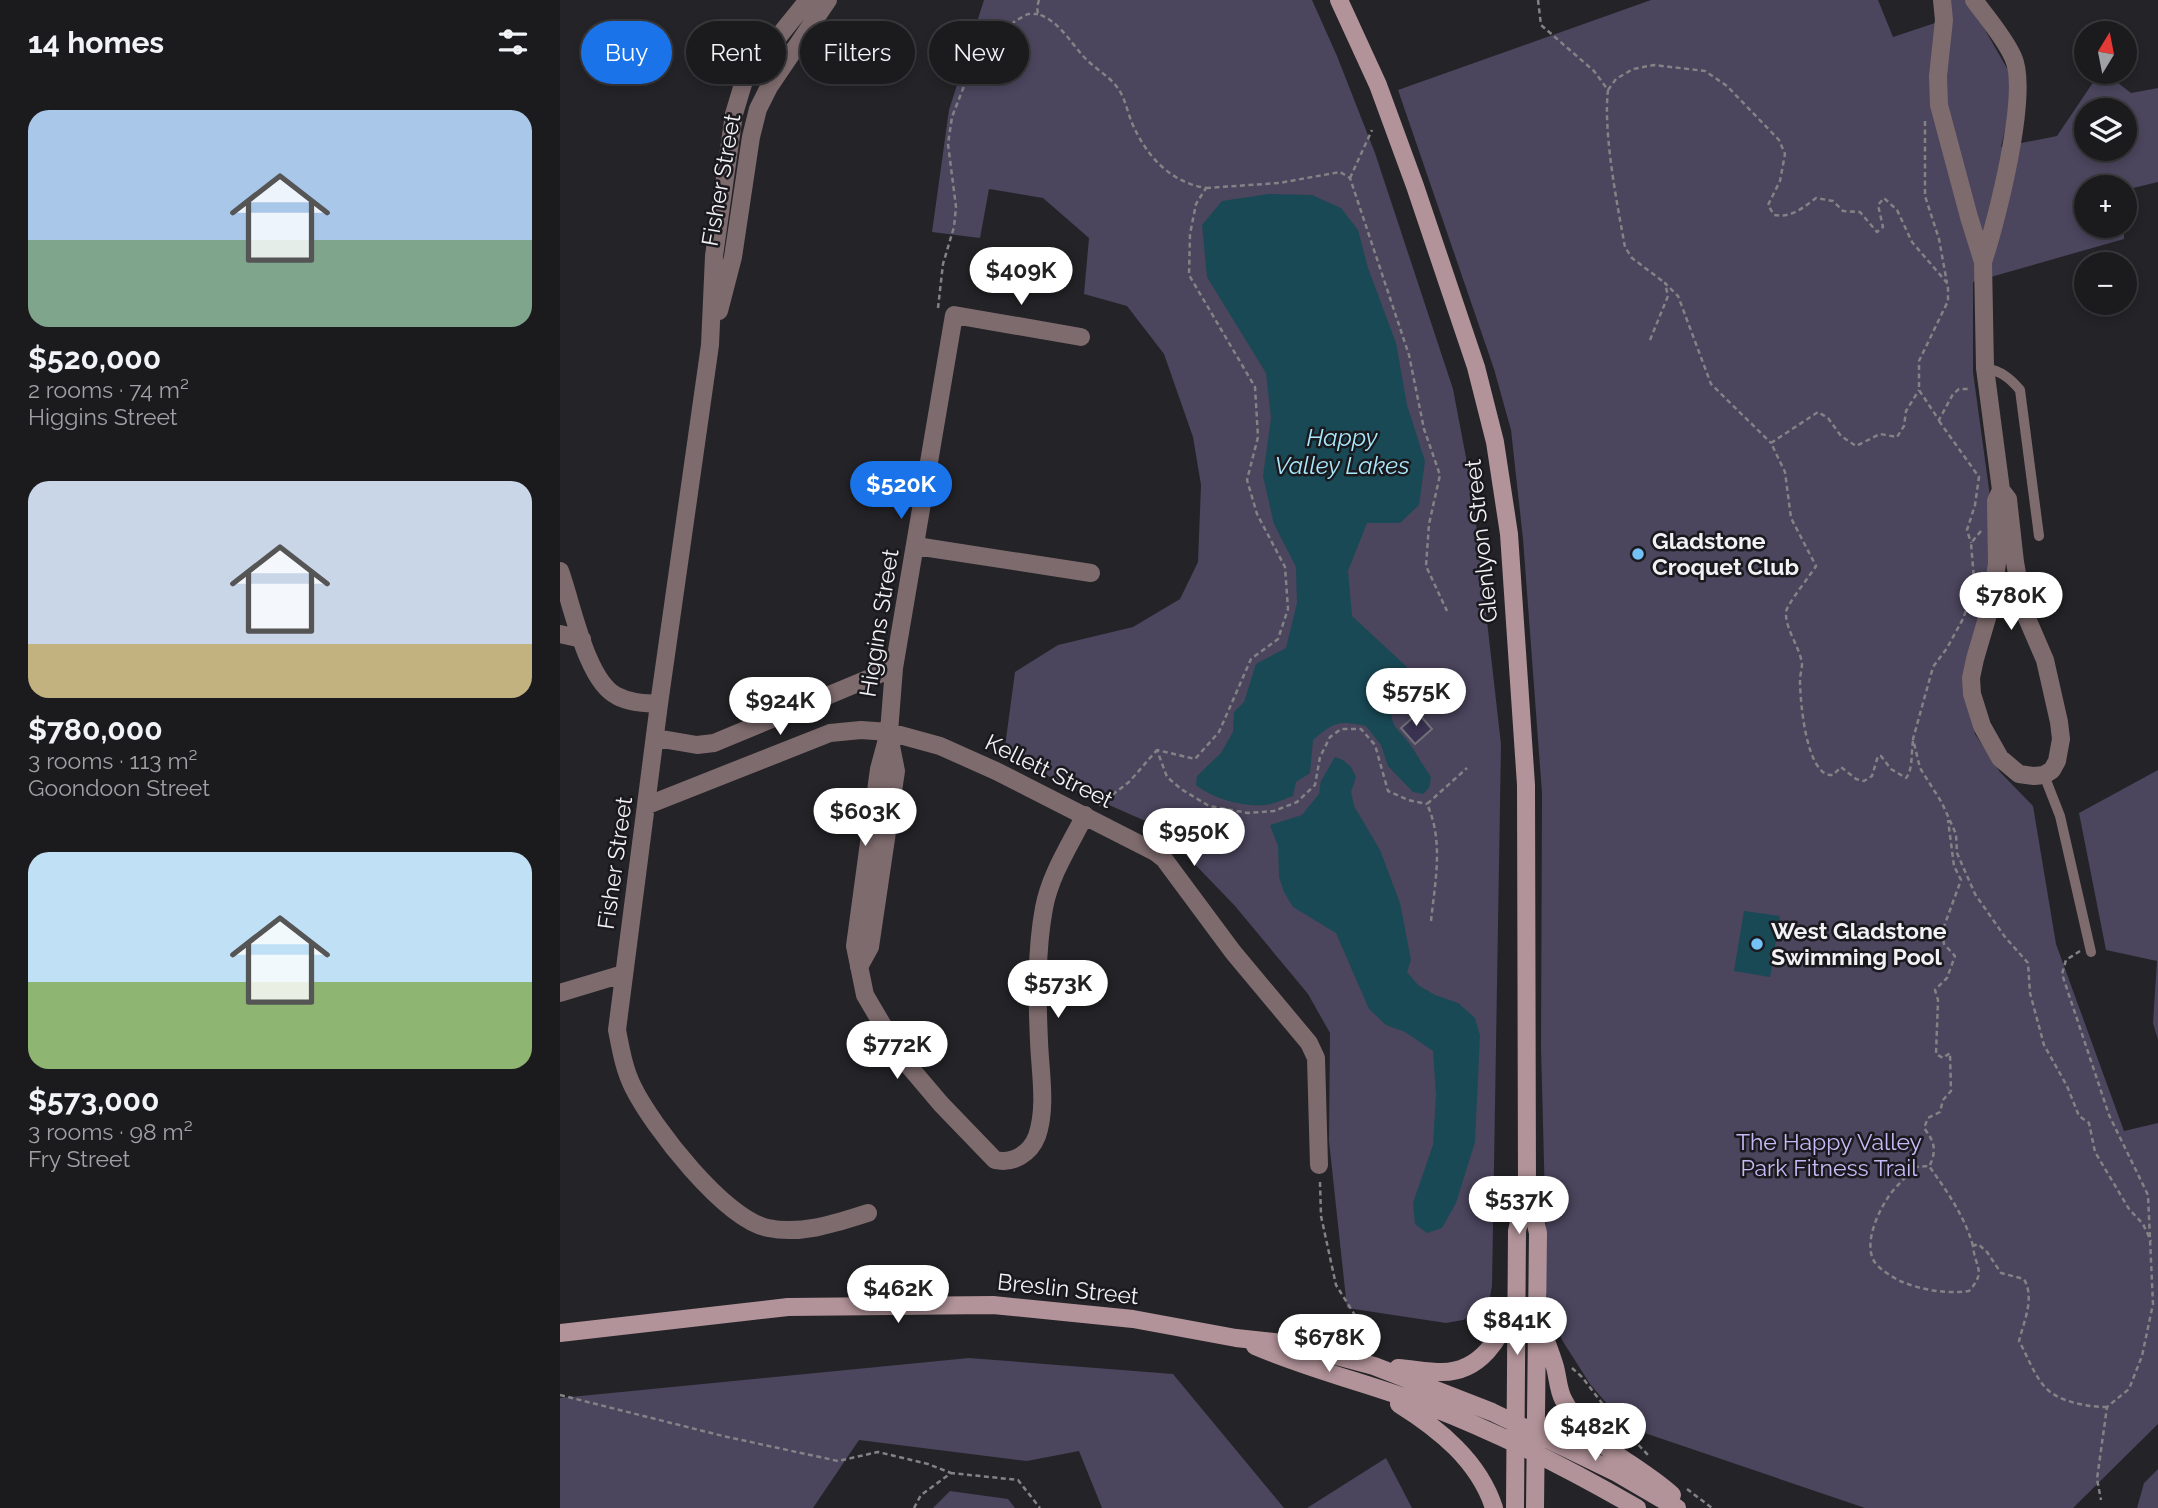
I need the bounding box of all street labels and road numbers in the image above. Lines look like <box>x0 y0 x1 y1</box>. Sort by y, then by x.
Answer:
street label: Fisher Street <box>696 111 745 248</box>
street label: Glenlyon Street <box>1458 458 1503 624</box>
street label: Higgins Street <box>853 547 904 699</box>
street label: Kellett Street <box>981 728 1118 813</box>
street label: Fisher Street <box>592 795 637 931</box>
street label: Breslin Street <box>996 1268 1140 1309</box>

